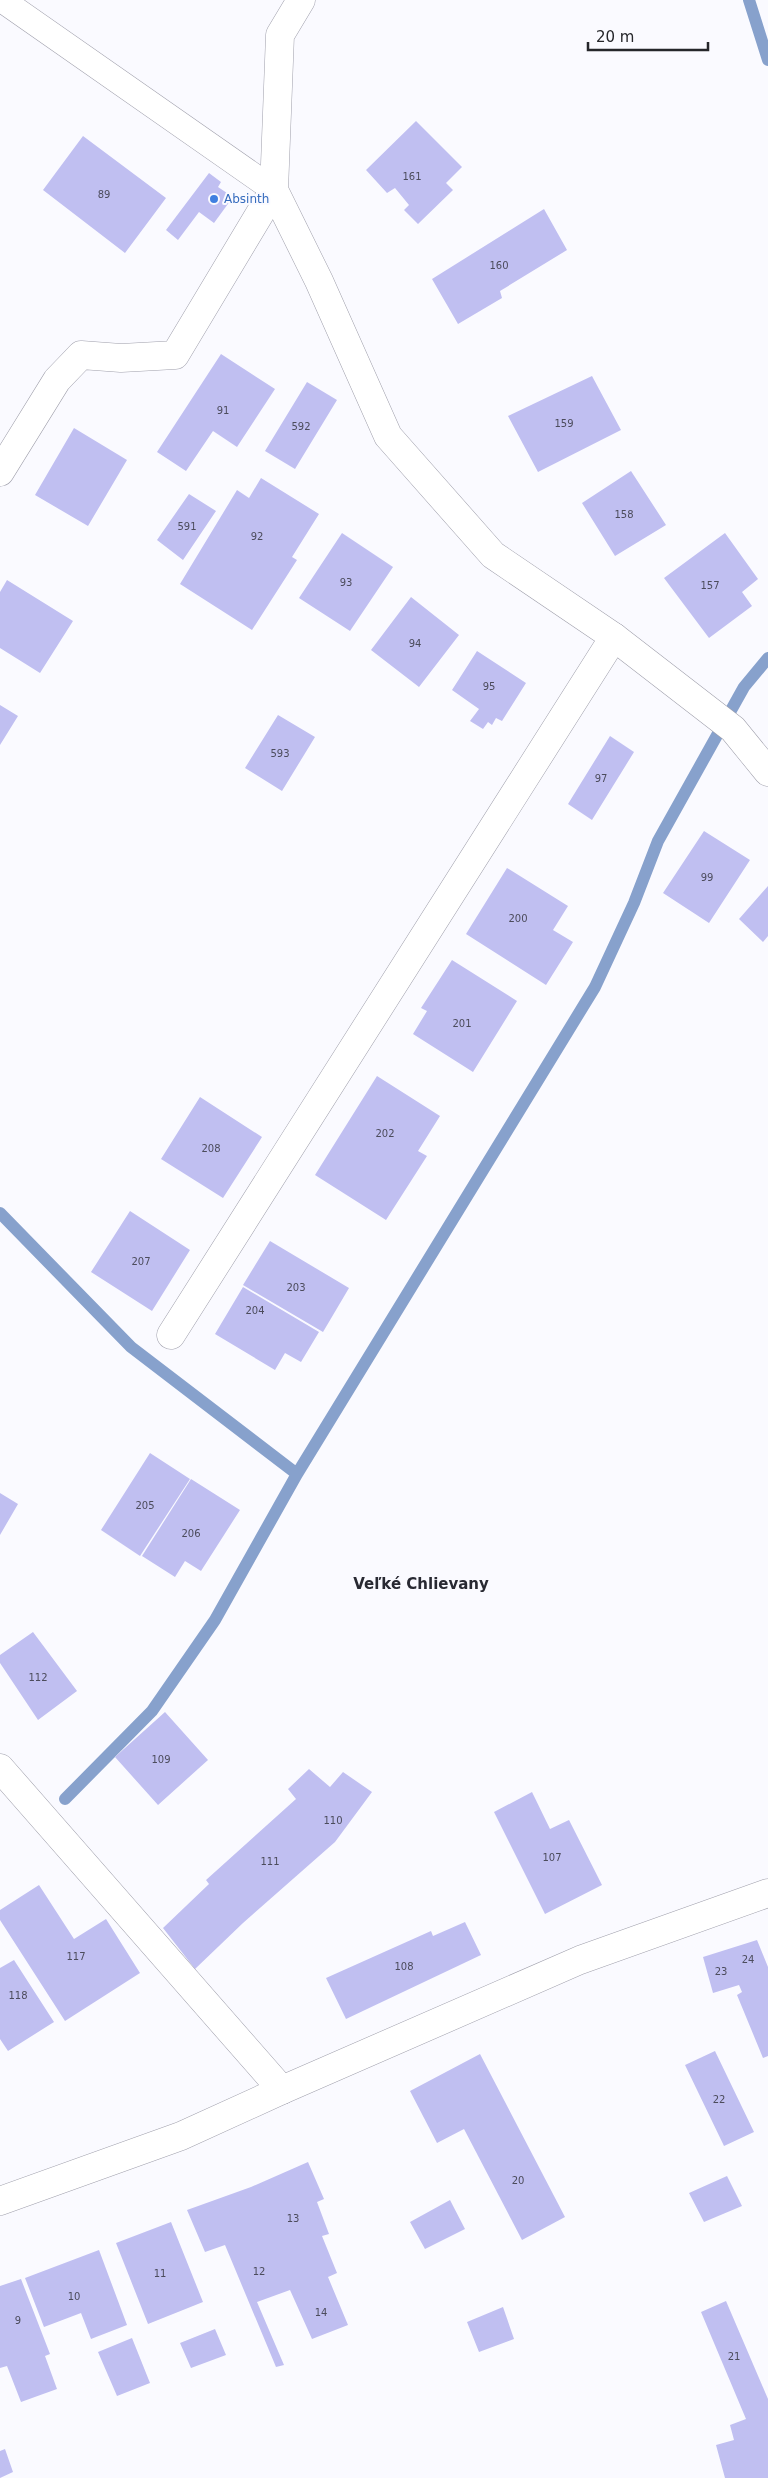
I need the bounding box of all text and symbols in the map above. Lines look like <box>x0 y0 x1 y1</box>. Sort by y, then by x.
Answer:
scale bar <box>588 20 708 52</box>
text: 20 m <box>596 28 634 46</box>
house number: 161 <box>402 171 422 182</box>
house number: 89 <box>98 189 110 200</box>
place label: Absinth <box>224 192 269 206</box>
marker: Absinth <box>208 193 220 205</box>
house number: 160 <box>489 260 509 271</box>
house number: 91 <box>217 405 229 416</box>
house number: 159 <box>554 418 574 429</box>
house number: 592 <box>291 421 311 432</box>
house number: 158 <box>614 509 634 520</box>
house number: 591 <box>177 521 197 532</box>
house number: 92 <box>251 531 263 542</box>
house number: 93 <box>340 577 352 588</box>
house number: 157 <box>700 580 720 591</box>
house number: 94 <box>409 638 421 649</box>
house number: 95 <box>483 681 495 692</box>
house number: 593 <box>270 748 290 759</box>
house number: 97 <box>595 773 607 784</box>
house number: 99 <box>701 872 713 883</box>
house number: 200 <box>508 913 528 924</box>
house number: 201 <box>452 1018 472 1029</box>
house number: 202 <box>375 1128 395 1139</box>
house number: 208 <box>201 1143 221 1154</box>
house number: 207 <box>131 1256 151 1267</box>
house number: 203 <box>286 1282 306 1293</box>
house number: 204 <box>245 1305 265 1316</box>
house number: 205 <box>135 1500 155 1511</box>
house number: 206 <box>181 1528 201 1539</box>
district label: Veľké Chlievany <box>353 1575 489 1593</box>
house number: 112 <box>28 1672 48 1683</box>
house number: 109 <box>151 1754 171 1765</box>
house number: 110 <box>323 1815 343 1826</box>
house number: 107 <box>542 1852 562 1863</box>
house number: 111 <box>260 1856 280 1867</box>
house number: 117 <box>66 1951 86 1962</box>
house number: 24 <box>742 1954 754 1965</box>
house number: 108 <box>394 1961 414 1972</box>
house number: 23 <box>715 1966 727 1977</box>
house number: 118 <box>8 1990 28 2001</box>
house number: 22 <box>713 2094 725 2105</box>
house number: 20 <box>512 2175 524 2186</box>
house number: 13 <box>287 2213 299 2224</box>
house number: 12 <box>253 2266 265 2277</box>
house number: 11 <box>154 2268 166 2279</box>
house number: 10 <box>68 2291 80 2302</box>
house number: 14 <box>315 2307 327 2318</box>
house number: 9 <box>15 2315 21 2326</box>
house number: 21 <box>728 2351 740 2362</box>

